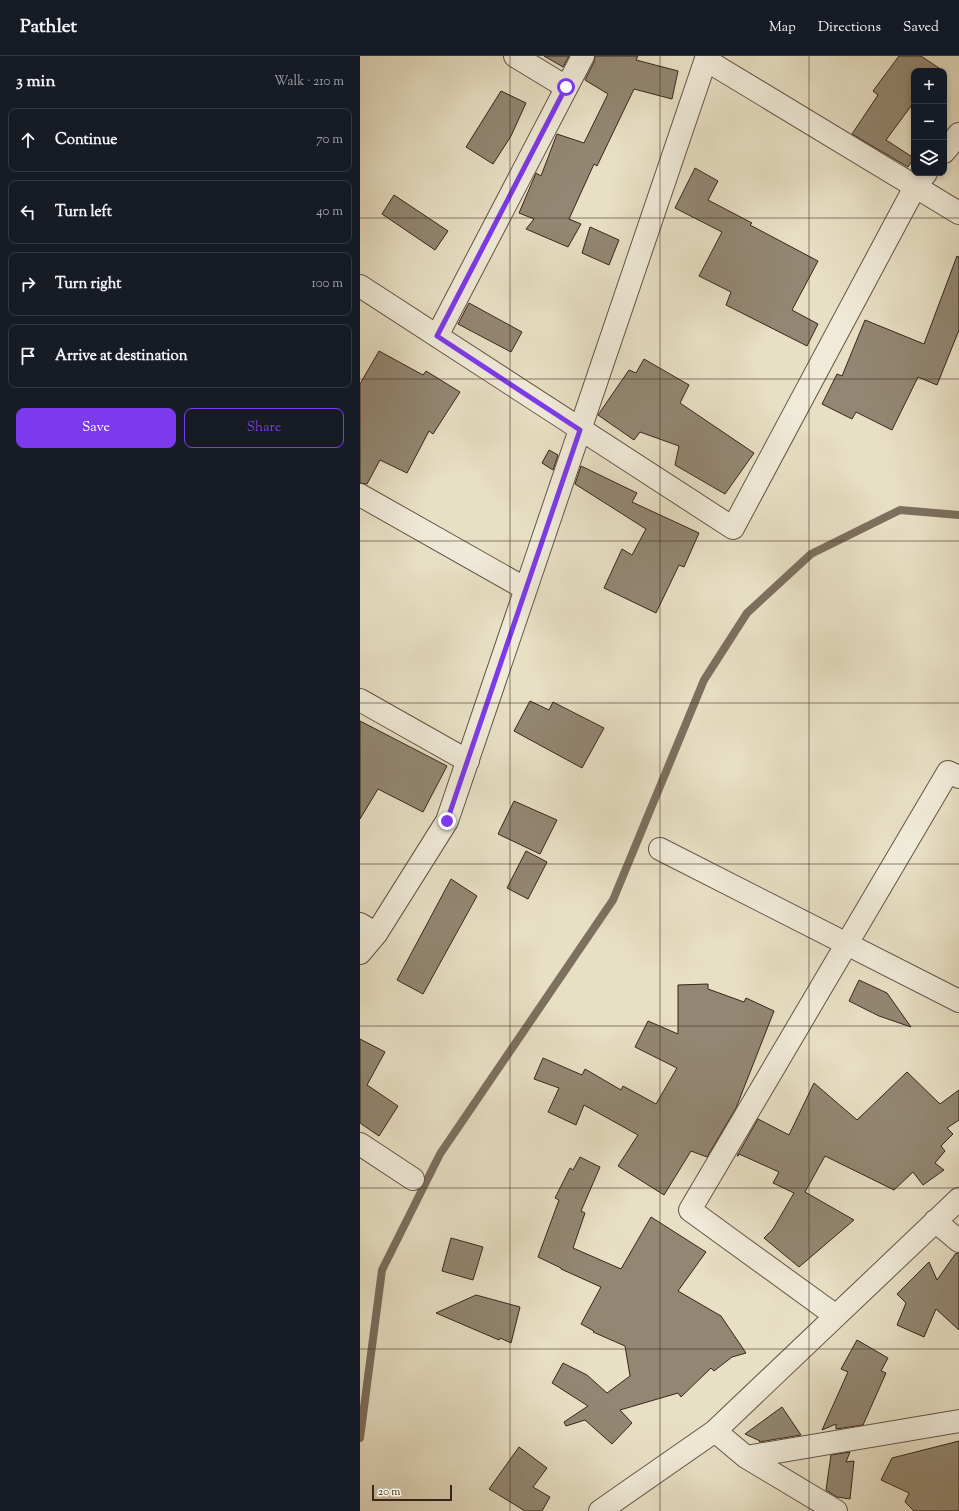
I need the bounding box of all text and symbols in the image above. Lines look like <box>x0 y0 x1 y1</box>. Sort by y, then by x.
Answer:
text: Pathlet <box>20 14 77 41</box>
text: Map <box>769 18 796 38</box>
text: Directions <box>818 18 881 38</box>
text: Saved <box>903 18 939 38</box>
map controls <box>911 68 947 176</box>
button: + <box>911 68 947 104</box>
text: 3 min <box>16 70 55 94</box>
text: Walk · 210 m <box>274 73 344 91</box>
route start <box>557 78 575 96</box>
button: − <box>911 104 947 140</box>
icon: ahead <box>17 129 39 151</box>
text: Continue <box>55 130 117 151</box>
text: 70 m <box>316 131 343 149</box>
button: layers <box>911 140 947 176</box>
icon: left <box>17 201 39 223</box>
text: Turn left <box>55 202 112 223</box>
text: 40 m <box>316 203 343 221</box>
icon: right <box>17 273 39 295</box>
text: Turn right <box>55 274 121 295</box>
text: 100 m <box>311 275 343 293</box>
icon: arrive <box>17 345 39 367</box>
text: Arrive at destination <box>55 346 188 367</box>
button: Save <box>16 408 176 448</box>
button: Share <box>184 408 344 448</box>
route end <box>438 812 456 830</box>
scale bar <box>372 1483 452 1502</box>
text: 20 m <box>378 1484 400 1500</box>

